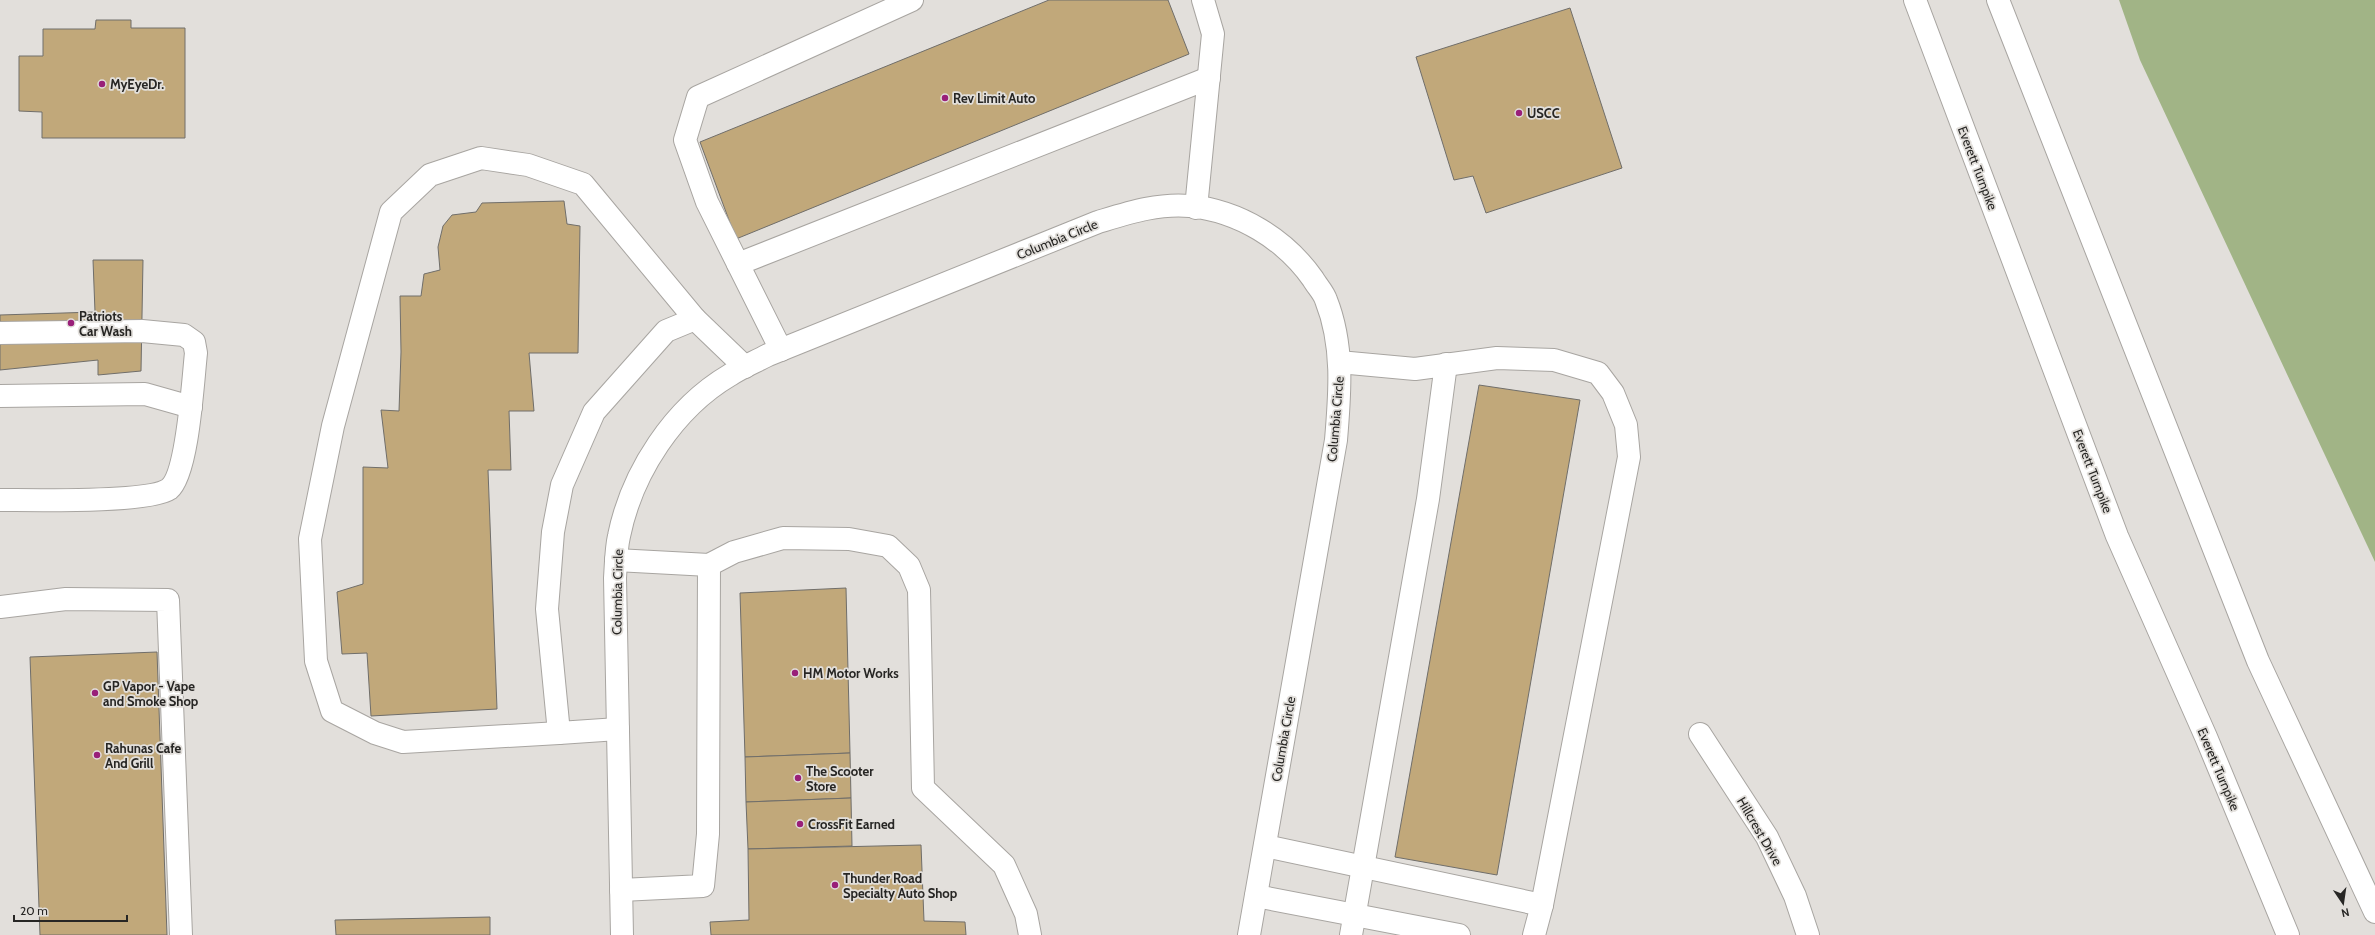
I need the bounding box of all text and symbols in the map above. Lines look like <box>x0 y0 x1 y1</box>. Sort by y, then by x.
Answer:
place label: MyEyeDr. <box>110 76 164 92</box>
marker: MyEyeDr. <box>97 79 107 89</box>
place label: Rev Limit Auto <box>953 90 1036 106</box>
marker: Rev Limit Auto <box>940 93 950 103</box>
place label: USCC <box>1527 105 1560 121</box>
marker: USCC <box>1514 108 1524 118</box>
street label: Everett Turnpike <box>1955 124 2001 212</box>
street label: Columbia Circle <box>1014 215 1100 263</box>
place label: Patriots Car Wash <box>79 308 132 339</box>
marker: Patriots Car Wash <box>66 318 76 328</box>
street label: Columbia Circle <box>1323 375 1347 463</box>
street label: Everett Turnpike <box>2070 427 2116 515</box>
street label: Columbia Circle <box>608 548 626 635</box>
place label: HM Motor Works <box>803 665 899 681</box>
marker: HM Motor Works <box>790 668 800 678</box>
place label: GP Vapor - Vape and Smoke Shop <box>103 678 199 709</box>
marker: GP Vapor - Vape and Smoke Shop <box>90 688 100 698</box>
street label: Columbia Circle <box>1268 695 1298 783</box>
street label: Everett Turnpike <box>2194 725 2244 813</box>
place label: Rahunas Cafe And Grill <box>105 740 182 771</box>
marker: Rahunas Cafe And Grill <box>92 750 102 760</box>
place label: The Scooter Store <box>806 763 874 794</box>
marker: The Scooter Store <box>793 773 803 783</box>
street label: Hillcrest Drive <box>1734 794 1786 868</box>
place label: CrossFit Earned <box>808 816 895 832</box>
marker: CrossFit Earned <box>795 819 805 829</box>
place label: Thunder Road Specialty Auto Shop <box>843 870 958 901</box>
marker: Thunder Road Specialty Auto Shop <box>830 880 840 890</box>
north arrow <box>2323 883 2363 923</box>
scale bar <box>14 897 127 923</box>
text: 20 m <box>20 903 48 918</box>
text: N <box>2340 905 2351 920</box>

